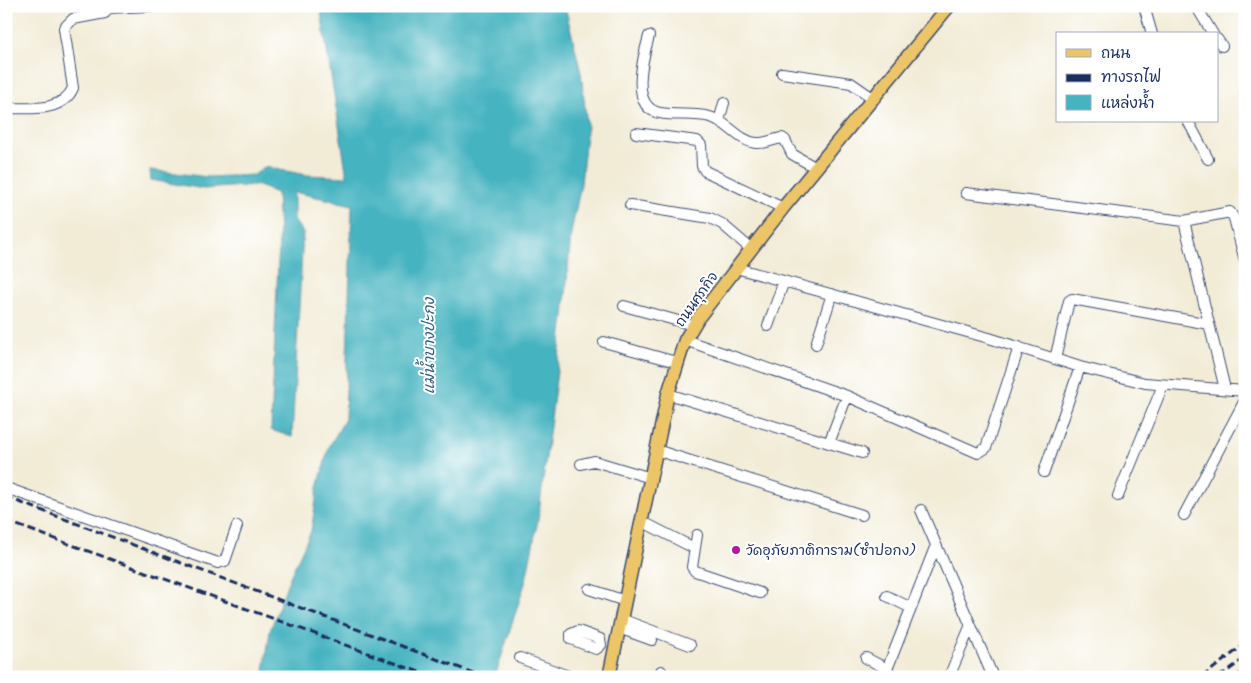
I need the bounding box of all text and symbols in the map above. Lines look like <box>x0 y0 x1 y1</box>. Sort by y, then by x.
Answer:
legend <box>1056 32 1218 122</box>
text: ถนน <box>1101 42 1130 66</box>
text: ทางรถไฟ <box>1101 66 1161 90</box>
text: แหล่งน้ำ <box>1101 89 1155 116</box>
street label: ถนนศุภกิจ <box>670 267 724 332</box>
water label: แม่น้ำบางปะกง <box>415 296 442 394</box>
place label: วัดอุภัยภาติการาม(ซำปอกง) <box>746 540 916 562</box>
marker: วัดอุภัยภาติการาม(ซำปอกง) <box>730 544 742 556</box>

